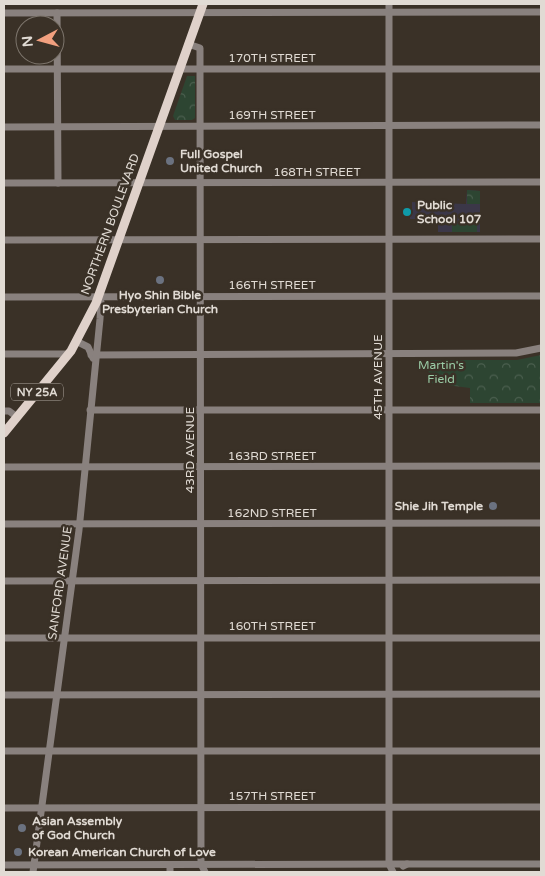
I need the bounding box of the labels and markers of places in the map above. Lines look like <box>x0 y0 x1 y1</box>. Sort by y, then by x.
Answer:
place label: Full Gospel United Church <box>180 147 262 175</box>
marker: Full Gospel United Church <box>164 155 176 167</box>
place label: Public School 107 <box>417 198 482 226</box>
marker: Public School 107 <box>401 206 413 218</box>
marker: Hyo Shin Bible Presbyterian Church <box>154 274 166 286</box>
place label: Hyo Shin Bible Presbyterian Church <box>102 288 218 317</box>
place label: Shie Jih Temple <box>395 499 483 514</box>
marker: Shie Jih Temple <box>487 500 499 512</box>
place label: Asian Assembly of God Church <box>32 814 123 842</box>
marker: Asian Assembly of God Church <box>16 822 28 834</box>
place label: Korean American Church of Love <box>28 845 216 859</box>
marker: Korean American Church of Love <box>12 846 24 858</box>

